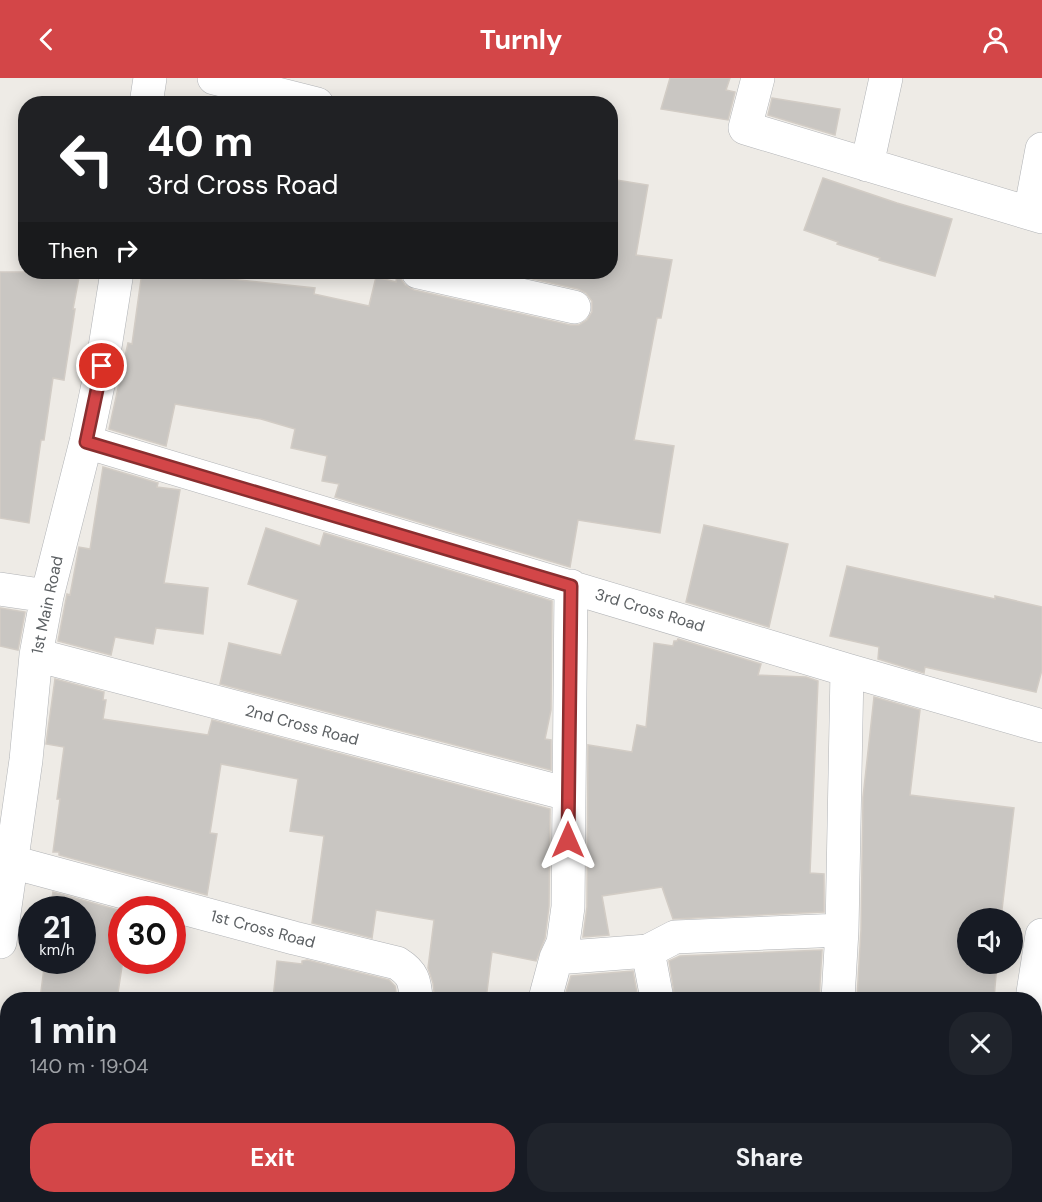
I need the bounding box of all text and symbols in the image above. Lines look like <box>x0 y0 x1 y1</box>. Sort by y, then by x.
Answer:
text: Turnly <box>480 22 562 57</box>
icon: back <box>30 23 63 56</box>
icon: person <box>979 23 1012 56</box>
text: 40 m <box>147 114 253 169</box>
icon: left <box>48 120 126 198</box>
text: 3rd Cross Road <box>147 167 339 202</box>
icon: right <box>110 234 143 267</box>
text: Then <box>48 236 98 265</box>
pin <box>76 340 127 391</box>
icon: arrive <box>85 349 118 382</box>
street label: 1st Main Road <box>26 554 68 656</box>
street label: 3rd Cross Road <box>593 583 707 637</box>
street label: 2nd Cross Road <box>243 700 361 750</box>
position arrow <box>536 808 600 872</box>
speed limit sign: 30 <box>108 896 186 974</box>
street label: 1st Cross Road <box>208 905 318 953</box>
text: 21 <box>43 908 71 947</box>
map controls <box>957 908 1023 974</box>
button: sound <box>957 908 1023 974</box>
text: km/h <box>39 940 75 960</box>
text: 1 min <box>30 1007 118 1054</box>
button: close <box>949 1012 1012 1075</box>
text: 140 m · 19:04 <box>30 1053 148 1079</box>
button: Exit <box>30 1123 515 1192</box>
button: Share <box>527 1123 1012 1192</box>

